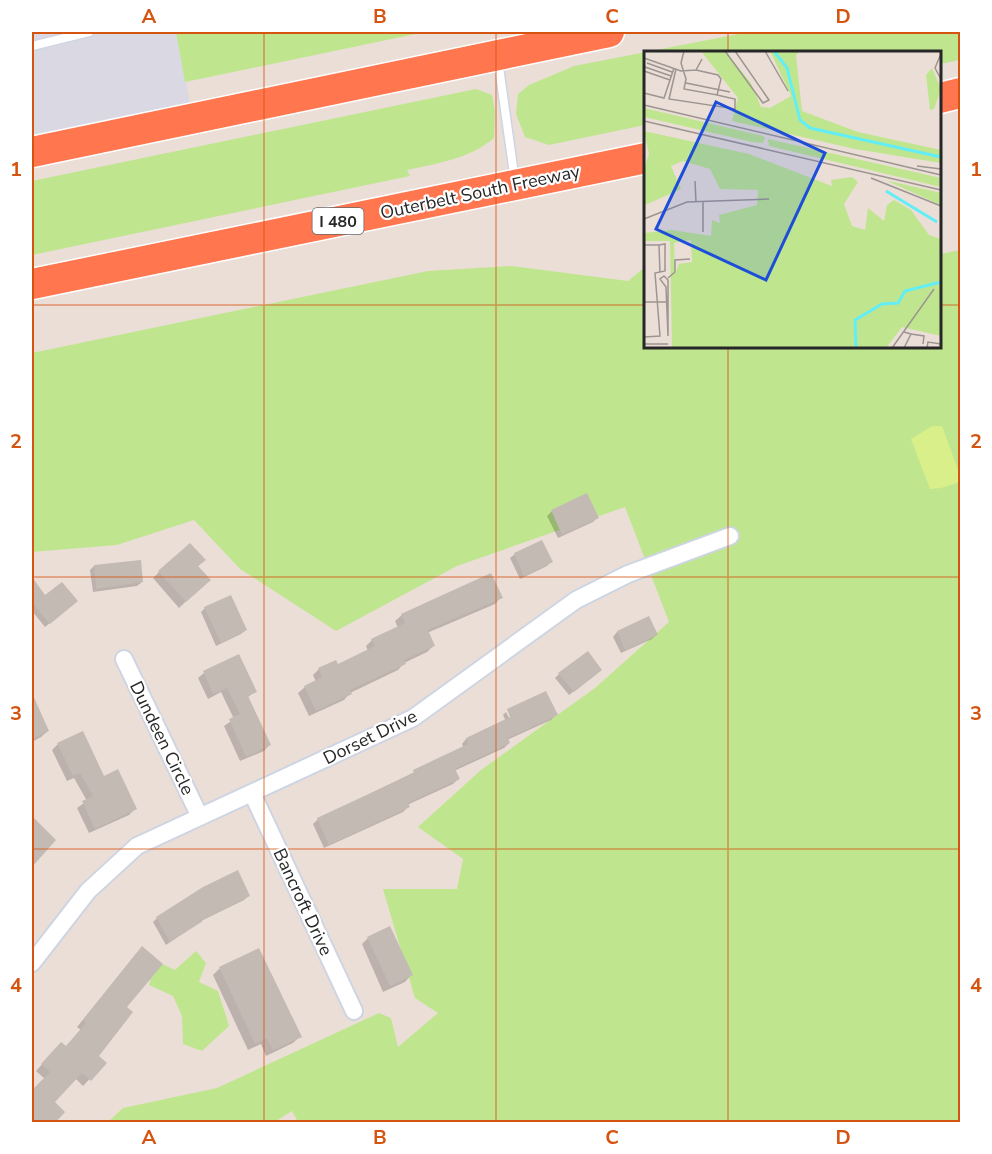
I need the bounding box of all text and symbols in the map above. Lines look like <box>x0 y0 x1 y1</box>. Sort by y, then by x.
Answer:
text: A <box>142 3 157 30</box>
text: B <box>373 3 387 30</box>
text: C <box>605 3 619 30</box>
text: D <box>835 3 851 30</box>
inset map <box>644 51 941 348</box>
text: 1 <box>10 156 22 183</box>
text: 1 <box>970 156 982 183</box>
street label: Outerbelt South Freeway <box>378 159 583 225</box>
road number: I 480 <box>312 208 364 234</box>
text: 2 <box>10 428 22 455</box>
text: 2 <box>970 428 982 455</box>
street label: Dundeen Circle <box>124 677 200 799</box>
text: 3 <box>10 700 22 727</box>
text: 3 <box>970 700 982 727</box>
street label: Dorset Drive <box>319 704 421 770</box>
street label: Bancroft Drive <box>268 844 338 960</box>
text: 4 <box>10 972 22 999</box>
text: 4 <box>970 972 982 999</box>
text: A <box>142 1124 157 1151</box>
text: B <box>373 1124 387 1151</box>
text: C <box>605 1124 619 1151</box>
text: D <box>835 1124 851 1151</box>

